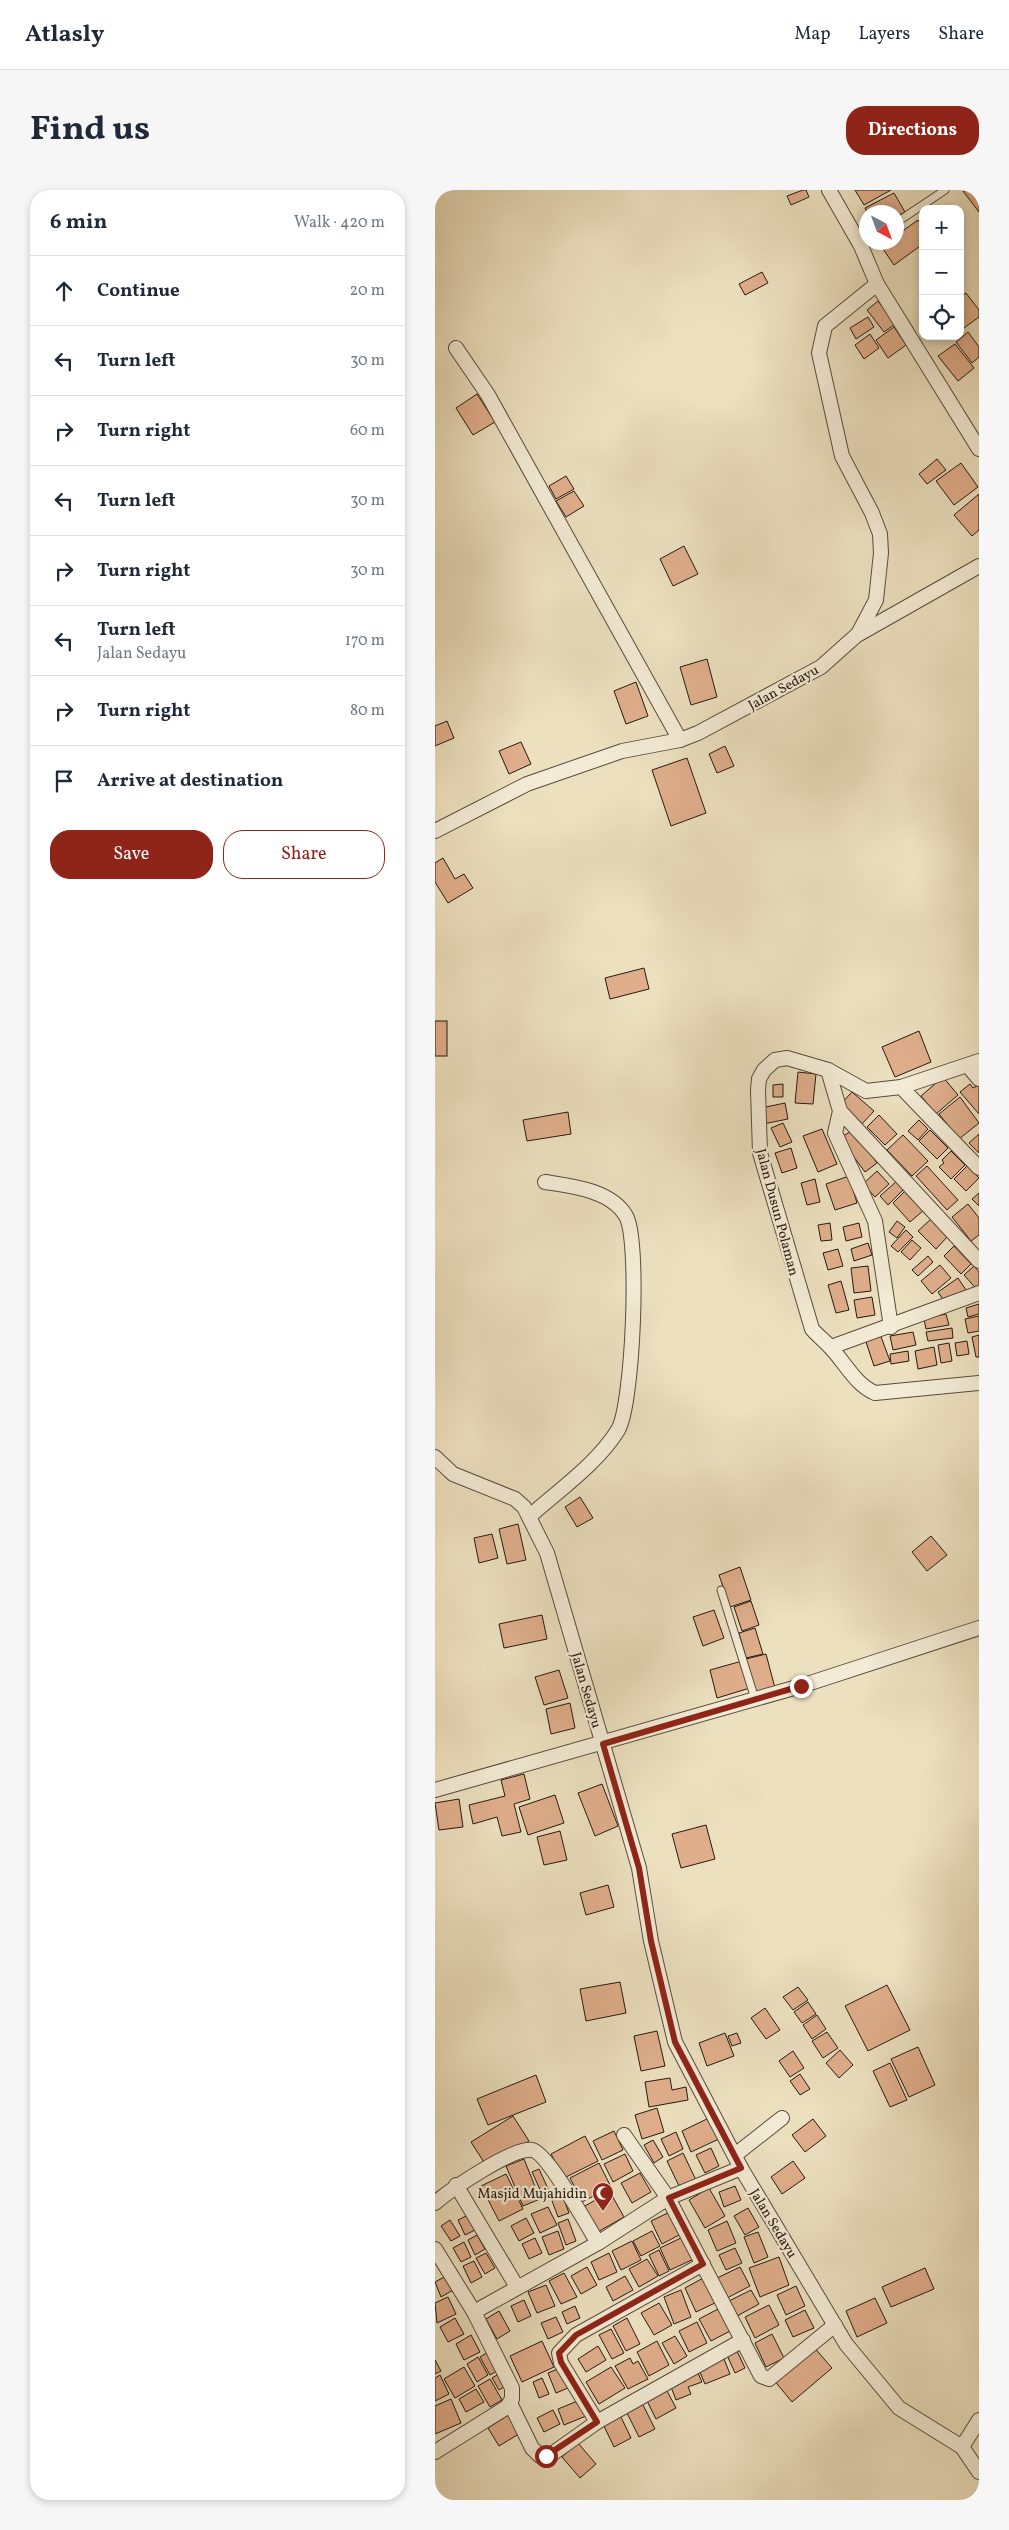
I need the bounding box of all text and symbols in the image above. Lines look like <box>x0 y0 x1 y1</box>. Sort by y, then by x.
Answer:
text: Atlasly <box>25 18 104 52</box>
text: Map <box>794 22 830 47</box>
text: Layers <box>858 22 910 47</box>
text: Share <box>938 22 984 47</box>
text: Find us <box>30 106 150 154</box>
button: Directions <box>846 106 979 155</box>
north arrow <box>859 205 904 250</box>
map controls <box>919 205 964 340</box>
button: + <box>919 205 964 250</box>
text: 6 min <box>50 208 107 237</box>
text: Walk · 420 m <box>294 212 385 234</box>
button: − <box>919 250 964 295</box>
icon: ahead <box>50 277 78 305</box>
text: Continue <box>97 278 180 304</box>
text: 20 m <box>350 280 385 302</box>
button: locate <box>919 295 964 340</box>
icon: left <box>50 347 78 375</box>
text: Turn left <box>97 348 176 374</box>
text: 30 m <box>350 350 385 372</box>
icon: right <box>50 417 78 445</box>
text: Turn right <box>97 418 190 444</box>
text: 60 m <box>350 420 385 442</box>
icon: left <box>50 487 78 515</box>
text: Turn left <box>97 488 176 514</box>
text: 30 m <box>350 490 385 512</box>
icon: right <box>50 557 78 585</box>
text: Turn right <box>97 558 190 584</box>
text: 30 m <box>350 560 385 582</box>
text: Turn left <box>97 617 176 643</box>
icon: left <box>50 627 78 655</box>
text: 170 m <box>345 630 385 652</box>
text: Jalan Sedayu <box>97 643 186 665</box>
street label: Jalan Sedayu <box>745 661 823 716</box>
icon: right <box>50 697 78 725</box>
text: Turn right <box>97 698 190 724</box>
text: 80 m <box>350 700 385 722</box>
icon: arrive <box>50 767 78 795</box>
text: Arrive at destination <box>97 768 283 794</box>
button: Save <box>50 830 213 879</box>
button: Share <box>223 830 385 879</box>
street label: Jalan Dusun Polaman <box>750 1147 803 1278</box>
street label: Jalan Sedayu <box>566 1650 605 1731</box>
route end <box>790 1675 813 1698</box>
mosque icon: Masjid Mujahidin <box>591 2181 615 2212</box>
place label: Masjid Mujahidin <box>478 2185 587 2204</box>
street label: Jalan Sedayu <box>744 2185 801 2262</box>
route start <box>535 2445 558 2468</box>

